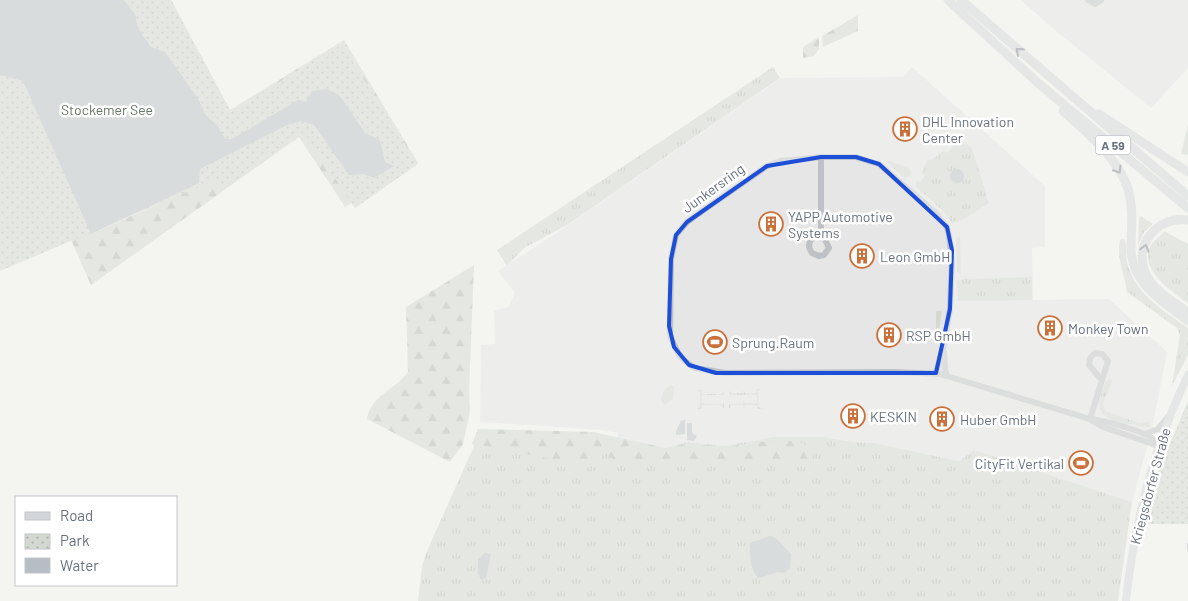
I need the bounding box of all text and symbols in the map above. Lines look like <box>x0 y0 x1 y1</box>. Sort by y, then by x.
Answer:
one-way arrow <box>1016 48 1025 57</box>
park label: Stockemer See <box>61 101 153 118</box>
place label: DHL Innovation Center <box>922 113 1014 146</box>
building icon: DHL Innovation Center <box>892 116 918 142</box>
road number: A 59 <box>1096 136 1130 154</box>
street label: Junkersring <box>679 160 747 216</box>
one-way arrow <box>1112 164 1121 173</box>
place label: YAPP Automotive Systems <box>788 208 893 241</box>
building icon: YAPP Automotive Systems <box>758 211 784 237</box>
building icon: Leon GmbH <box>849 243 875 269</box>
one-way arrow <box>1139 244 1149 253</box>
place label: Leon GmbH <box>880 248 950 265</box>
building icon: Monkey Town <box>1037 315 1063 341</box>
place label: Monkey Town <box>1068 320 1148 337</box>
building icon: RSP GmbH <box>876 322 902 348</box>
place label: RSP GmbH <box>906 327 971 344</box>
sports icon: Sprung.Raum <box>702 329 728 355</box>
place label: Sprung.Raum <box>732 334 814 351</box>
building icon: KESKIN <box>840 403 866 429</box>
building icon: Huber GmbH <box>929 406 955 432</box>
place label: KESKIN <box>870 408 917 425</box>
place label: Huber GmbH <box>960 411 1037 428</box>
street label: Kriegsdorfer Straße <box>1126 426 1174 546</box>
sports icon: CityFit Vertikal <box>1068 450 1094 476</box>
place label: CityFit Vertikal <box>975 455 1064 472</box>
legend <box>15 496 178 586</box>
text: Road <box>60 506 93 524</box>
text: Park <box>60 531 90 549</box>
text: Water <box>60 556 99 574</box>

